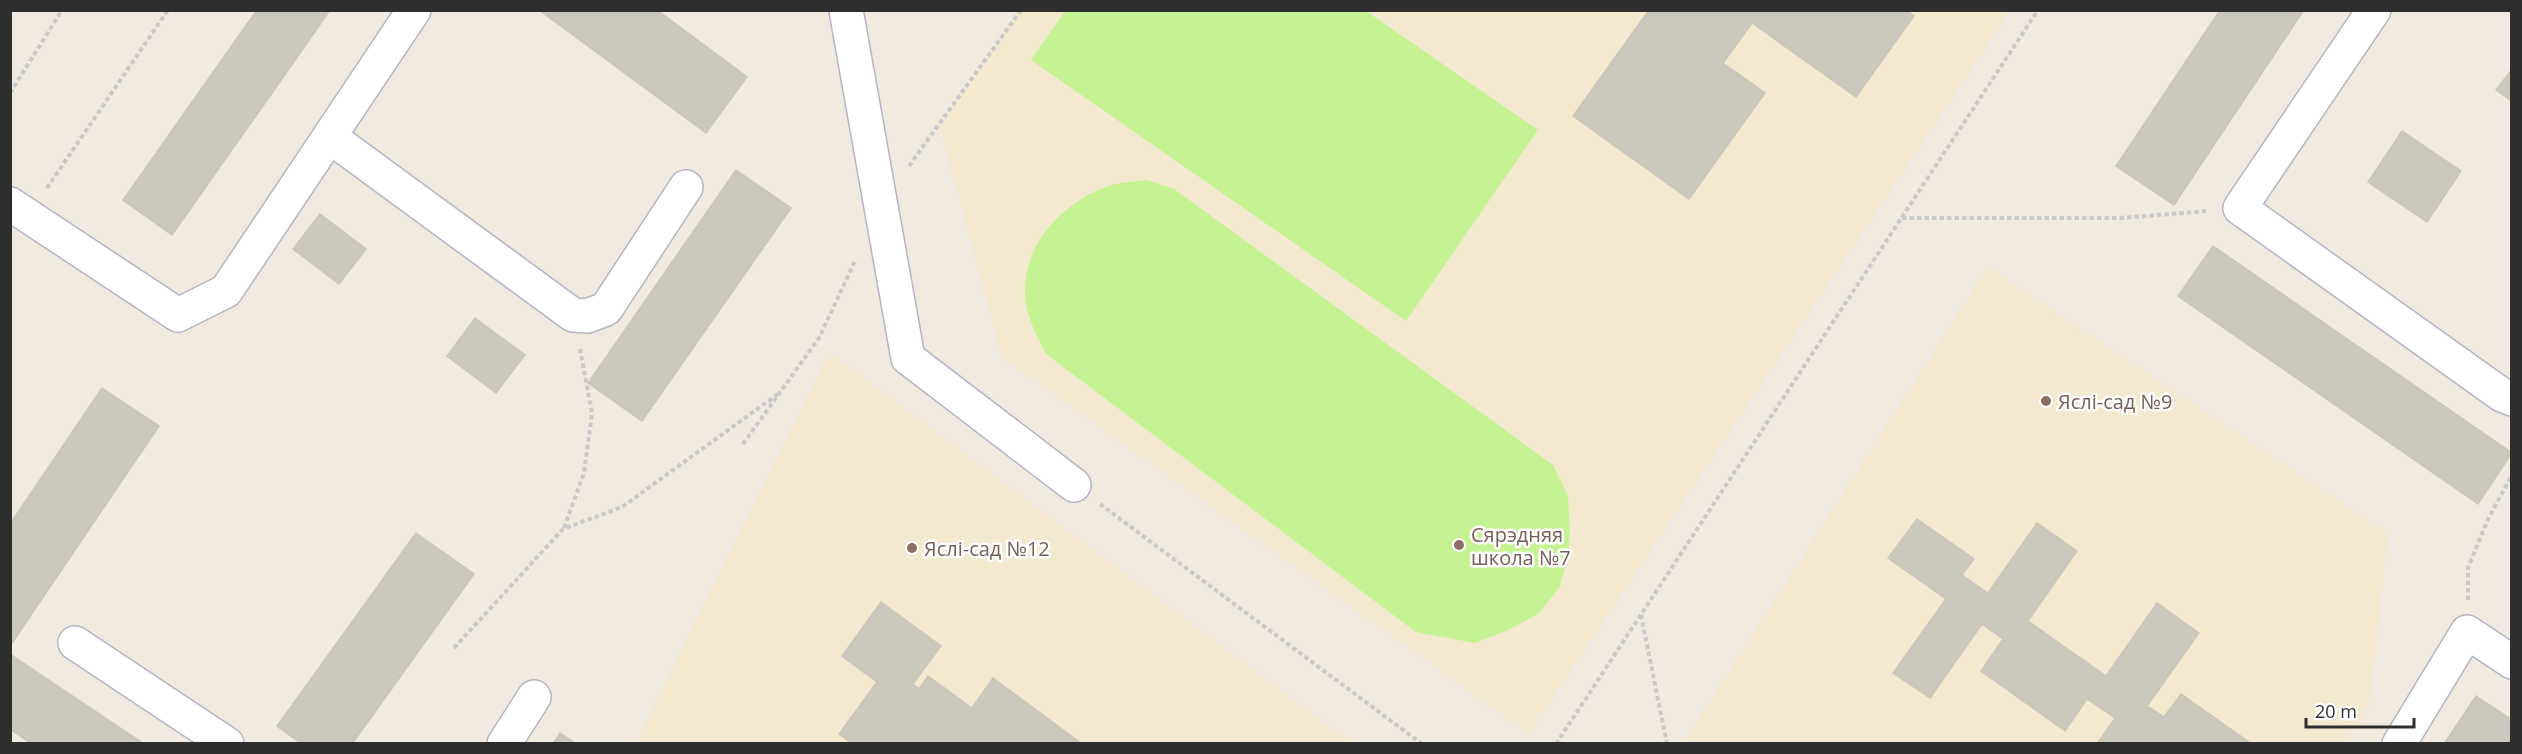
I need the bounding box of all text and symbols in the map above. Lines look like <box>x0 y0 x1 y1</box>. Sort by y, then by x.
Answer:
place label: Яслі-сад №9 <box>2058 388 2172 415</box>
marker: Яслі-сад №9 <box>2039 394 2053 408</box>
place label: Сярэдняя школа №7 <box>1471 521 1571 571</box>
place label: Яслі-сад №12 <box>924 535 1050 562</box>
marker: Сярэдняя школа №7 <box>1452 538 1466 552</box>
marker: Яслі-сад №12 <box>905 541 919 555</box>
scale bar <box>2306 691 2414 729</box>
text: 20 m <box>2315 699 2357 723</box>

